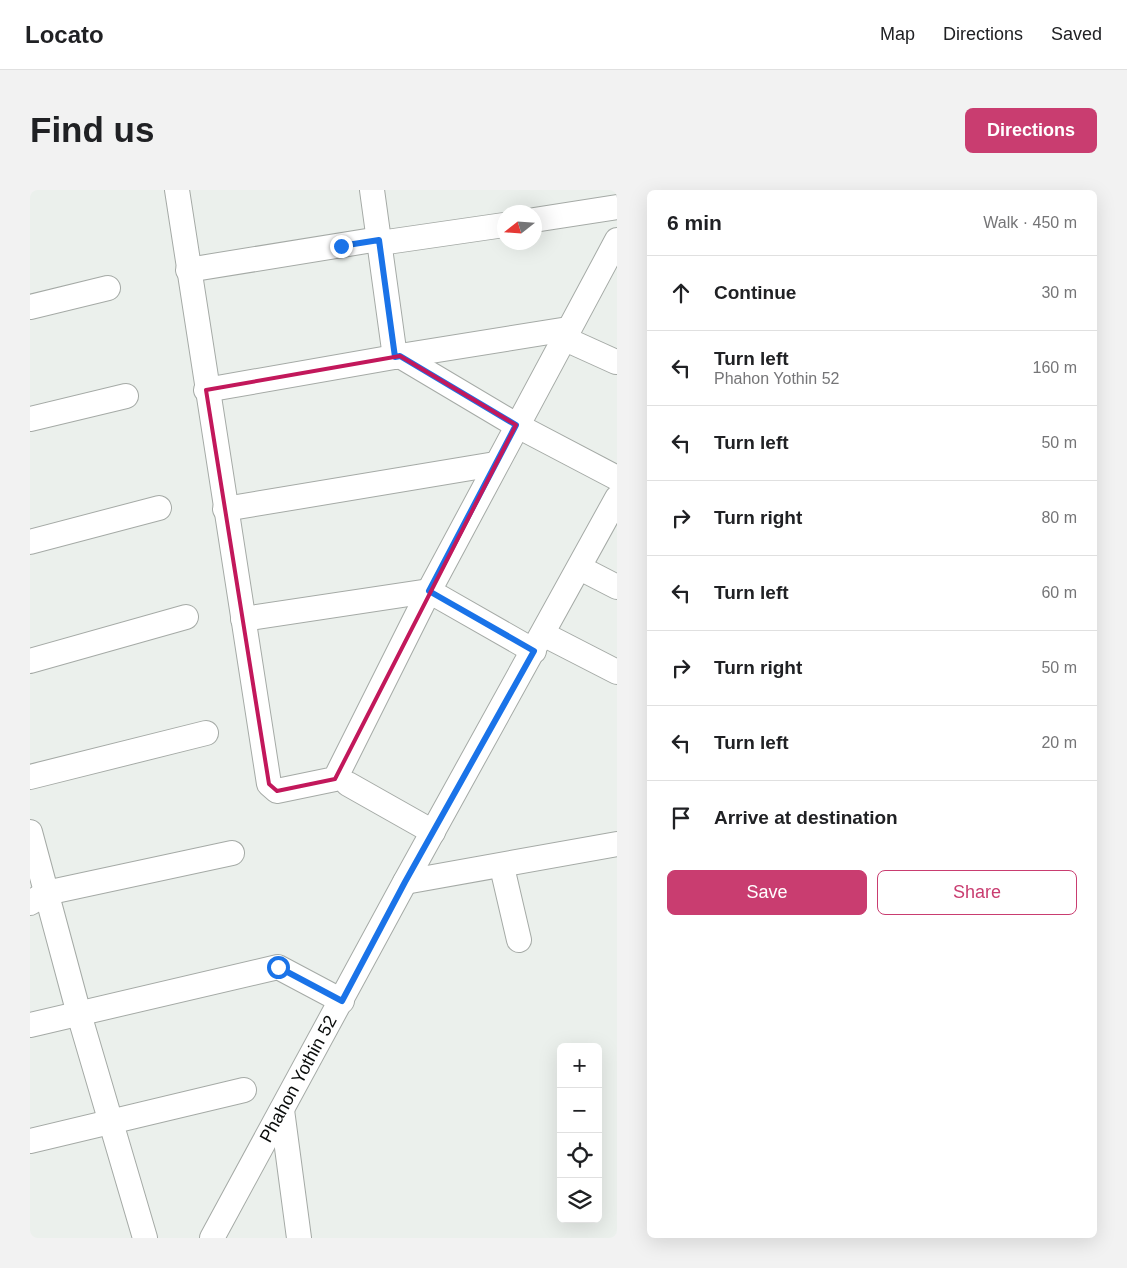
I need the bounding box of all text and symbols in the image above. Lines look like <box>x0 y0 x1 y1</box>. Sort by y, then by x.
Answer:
text: Locato <box>25 21 104 48</box>
text: Map <box>880 24 915 44</box>
text: Directions <box>943 24 1023 44</box>
text: Saved <box>1051 24 1102 44</box>
button: Directions <box>965 108 1097 153</box>
text: Find us <box>30 110 154 149</box>
north arrow <box>497 205 542 250</box>
text: 6 min <box>667 211 722 234</box>
text: Walk · 450 m <box>983 214 1077 231</box>
route end <box>330 235 353 258</box>
icon: ahead <box>667 279 695 307</box>
text: Continue <box>714 282 796 303</box>
text: 30 m <box>1041 284 1077 301</box>
text: Turn left <box>714 348 789 369</box>
icon: left <box>667 354 695 382</box>
text: 160 m <box>1033 359 1077 376</box>
text: Phahon Yothin 52 <box>714 370 839 387</box>
icon: left <box>667 429 695 457</box>
text: Turn left <box>714 432 789 453</box>
text: 50 m <box>1041 434 1077 451</box>
icon: right <box>667 504 695 532</box>
text: Turn right <box>714 507 802 528</box>
text: 80 m <box>1041 509 1077 526</box>
icon: left <box>667 579 695 607</box>
text: Turn left <box>714 582 789 603</box>
text: 60 m <box>1041 584 1077 601</box>
icon: right <box>667 654 695 682</box>
text: Turn right <box>714 657 802 678</box>
text: 50 m <box>1041 659 1077 676</box>
icon: left <box>667 729 695 757</box>
text: Turn left <box>714 732 789 753</box>
text: 20 m <box>1041 734 1077 751</box>
icon: arrive <box>667 804 695 832</box>
text: Arrive at destination <box>714 807 898 828</box>
button: Save <box>667 870 867 915</box>
button: Share <box>877 870 1077 915</box>
route start <box>267 956 290 979</box>
street label: Phahon Yothin 52 <box>256 1012 341 1146</box>
map controls <box>557 1043 602 1223</box>
button: + <box>557 1043 602 1088</box>
button: − <box>557 1088 602 1133</box>
button: locate <box>557 1133 602 1178</box>
button: layers <box>557 1178 602 1223</box>

